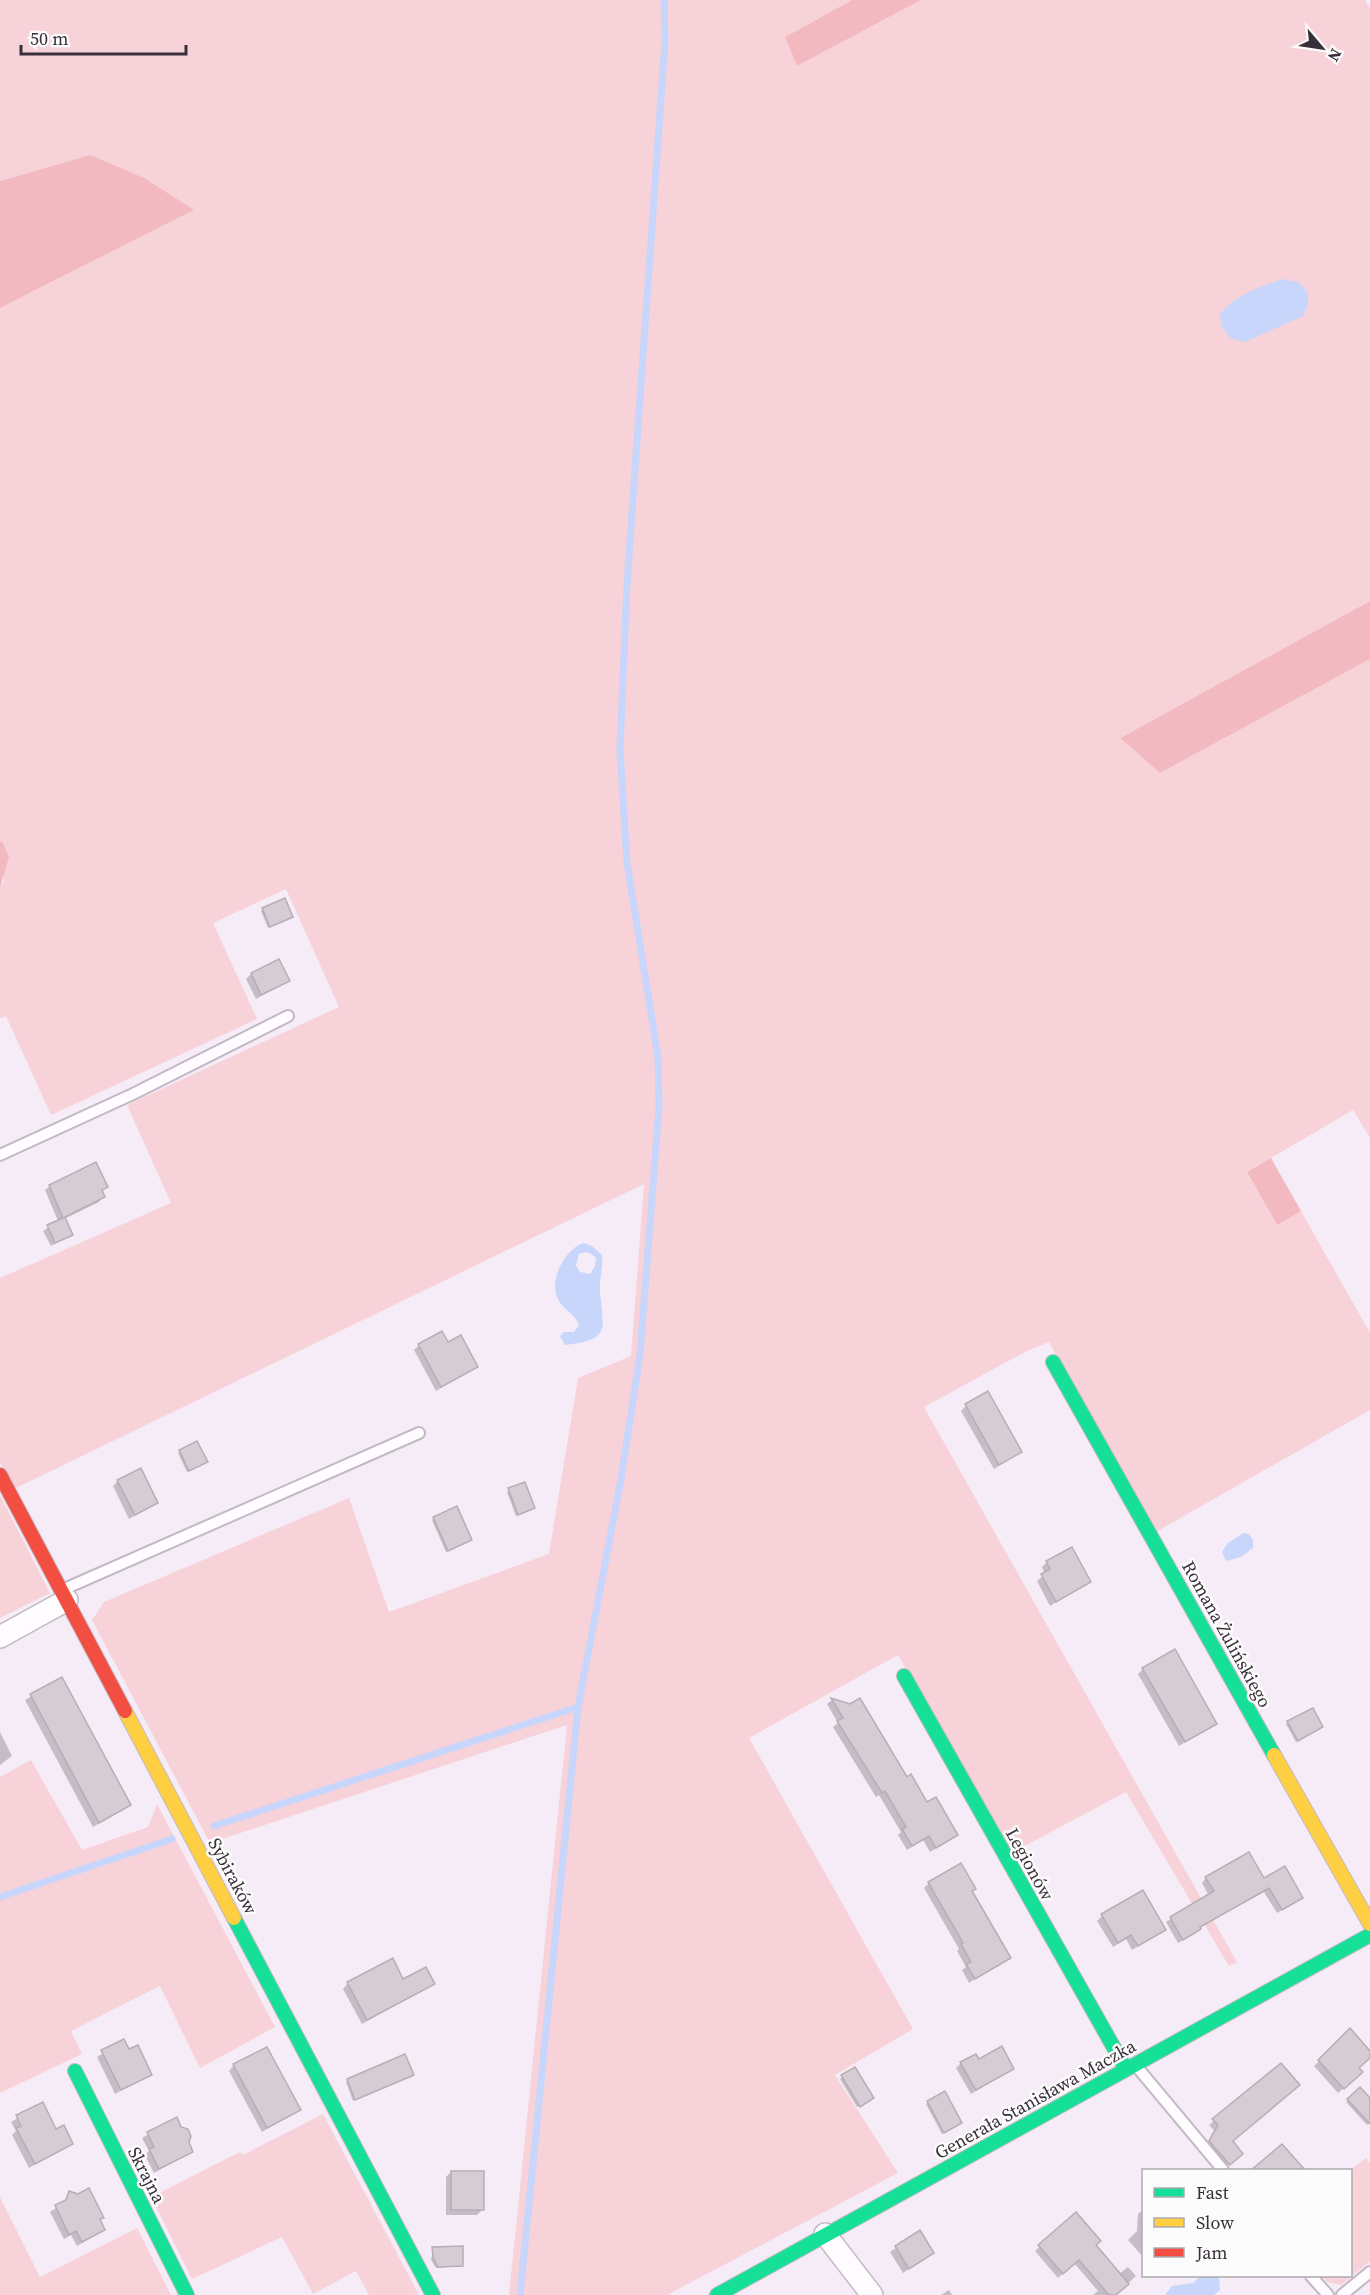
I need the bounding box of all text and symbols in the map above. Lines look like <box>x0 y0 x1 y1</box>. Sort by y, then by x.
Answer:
scale bar <box>21 18 186 56</box>
north arrow <box>1292 18 1352 78</box>
text: 50 m <box>30 26 68 51</box>
text: N <box>1323 45 1348 66</box>
street label: Romana Żulińskiego <box>1176 1556 1278 1712</box>
street label: Legionów <box>1000 1823 1060 1905</box>
street label: Sybiraków <box>202 1833 264 1919</box>
street label: Generała Stanisława Maczka <box>930 2033 1141 2165</box>
street label: Skrajna <box>122 2142 172 2208</box>
legend <box>1142 2169 1352 2277</box>
text: Fast <box>1196 2180 1229 2205</box>
text: Slow <box>1196 2210 1234 2235</box>
text: Jam <box>1195 2240 1228 2265</box>

